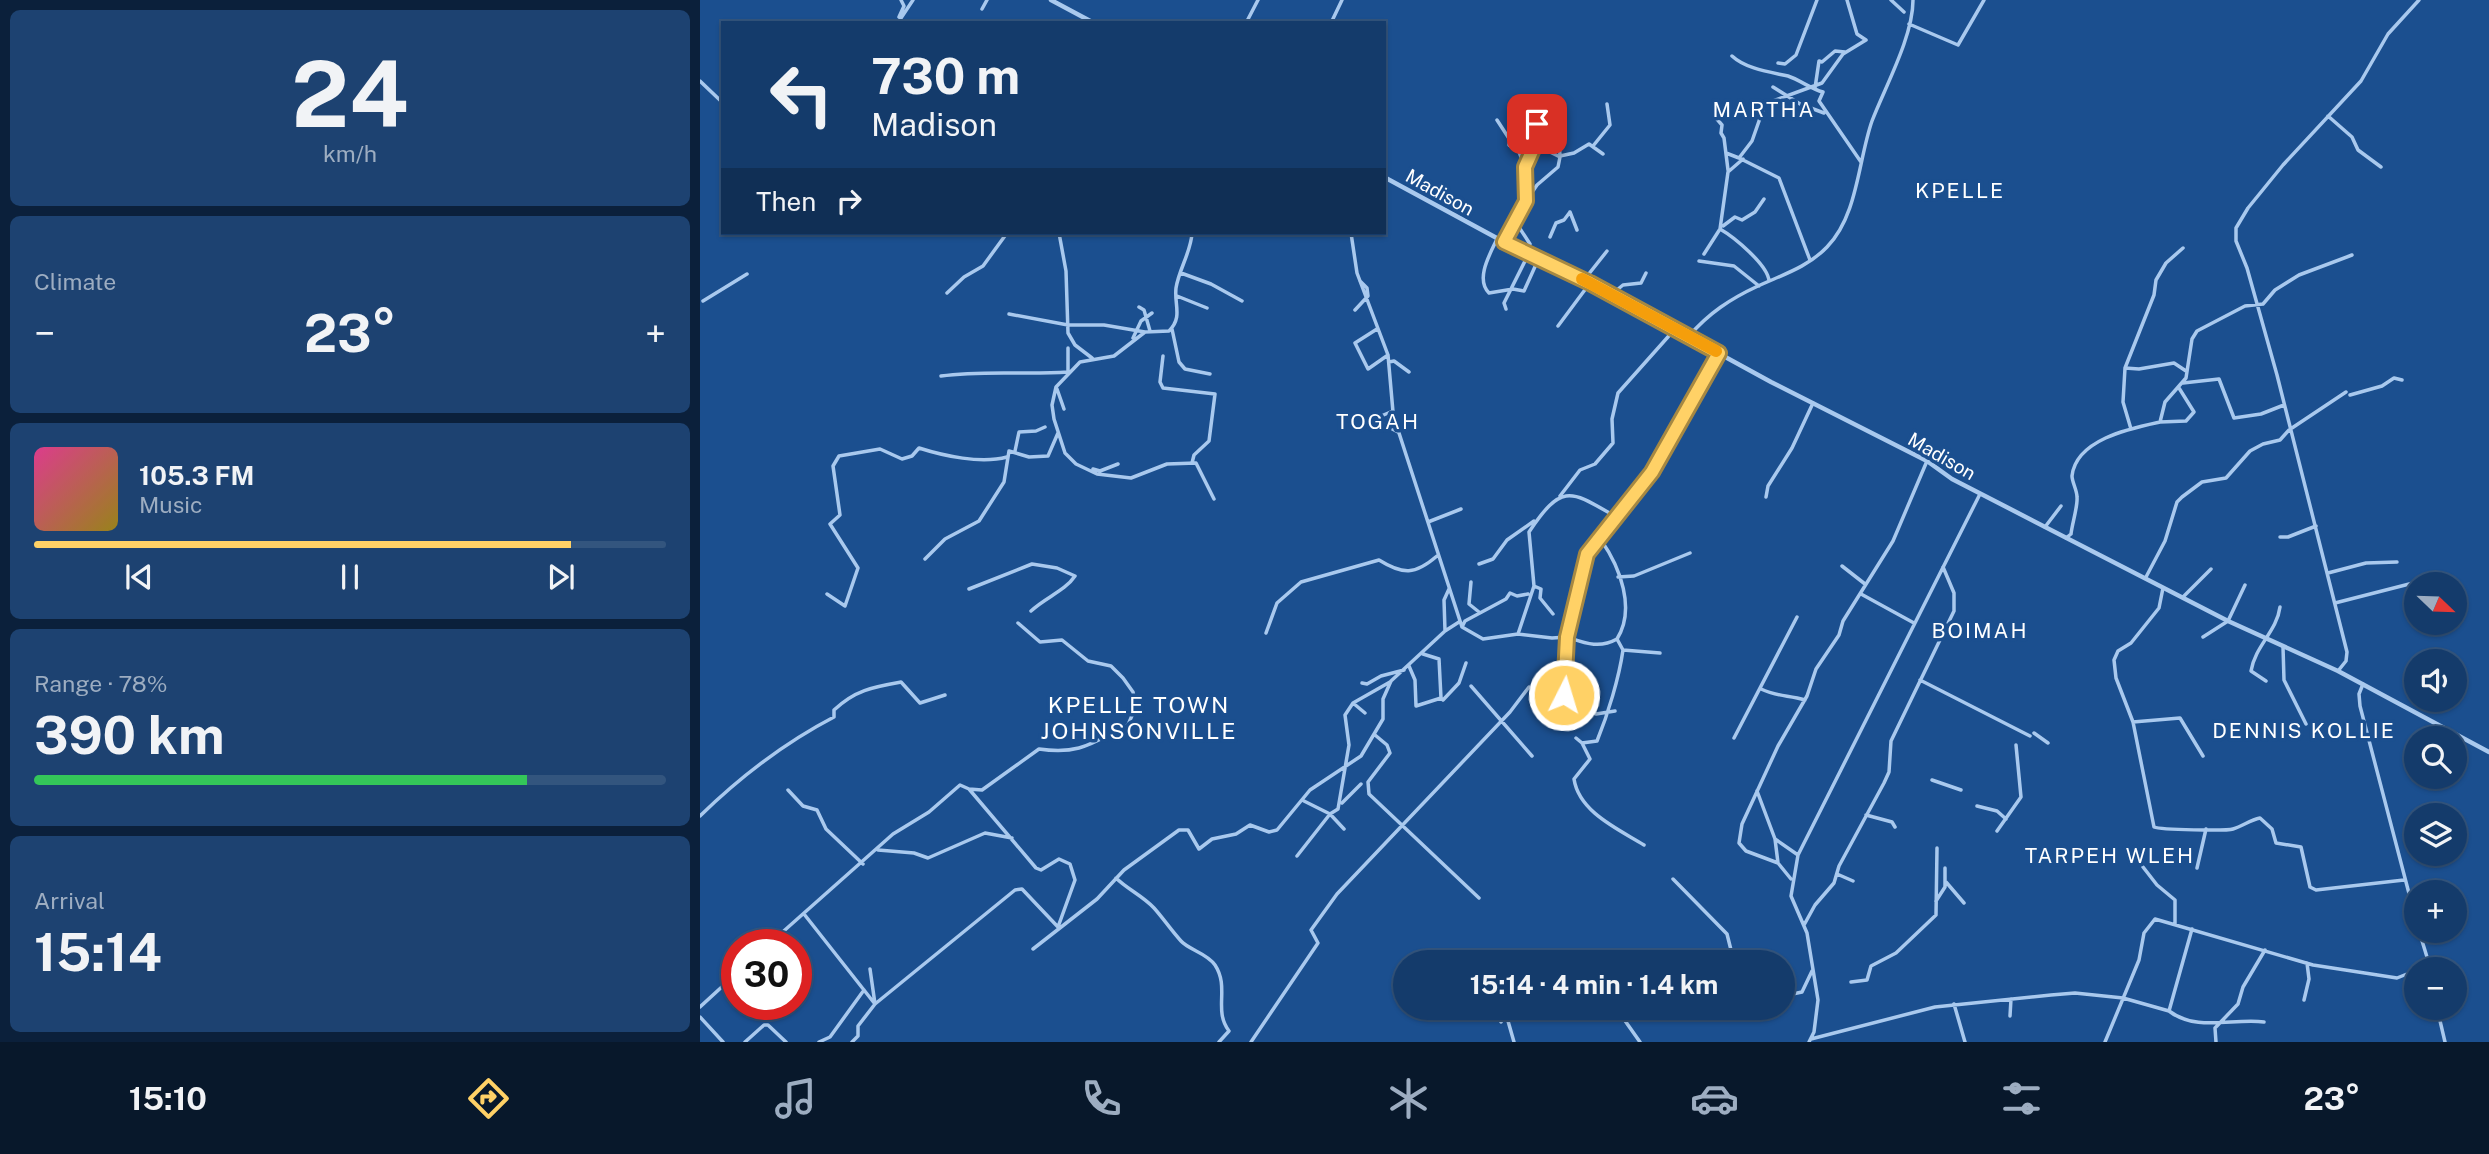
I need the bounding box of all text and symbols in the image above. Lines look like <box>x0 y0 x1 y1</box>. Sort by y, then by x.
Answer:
text: 24 <box>291 41 409 147</box>
text: 730 m <box>871 47 1020 105</box>
icon: left <box>756 49 847 140</box>
pin <box>1507 94 1567 154</box>
district label: MARTHA <box>1713 97 1815 122</box>
icon: arrive <box>1518 105 1556 143</box>
text: Madison <box>871 106 997 143</box>
text: km/h <box>323 140 377 167</box>
street label: Madison <box>1402 164 1478 220</box>
district label: KPELLE <box>1915 178 2005 203</box>
icon: right <box>830 182 868 220</box>
text: Then <box>756 186 816 217</box>
text: Climate <box>34 268 116 295</box>
text: 23° <box>304 303 396 364</box>
text: − <box>34 311 55 356</box>
text: + <box>645 311 666 356</box>
district label: TOGAH <box>1336 409 1420 434</box>
street label: Madison <box>1904 428 1980 484</box>
text: 105.3 FM <box>139 460 254 491</box>
text: Music <box>139 491 203 518</box>
icon: previous <box>120 558 158 596</box>
icon: pause <box>331 558 369 596</box>
icon: next <box>542 558 580 596</box>
north arrow <box>2404 572 2468 635</box>
map controls <box>2404 572 2467 1020</box>
district label: BOIMAH <box>1932 618 2028 643</box>
button: sound <box>2404 649 2467 712</box>
position arrow <box>1527 658 1601 732</box>
text: Range · 78% <box>34 670 167 697</box>
district label: KPELLE TOWN JOHNSONVILLE <box>1041 691 1237 744</box>
text: 390 km <box>34 705 224 766</box>
district label: DENNIS KOLLIE <box>2212 718 2396 743</box>
button: search <box>2404 726 2467 789</box>
button: layers <box>2404 803 2467 866</box>
district label: TARPEH WLEH <box>2025 843 2195 868</box>
button: + <box>2404 880 2467 943</box>
text: Arrival <box>34 887 105 914</box>
text: 15:14 <box>34 922 162 983</box>
speed limit sign: 30 <box>721 929 812 1020</box>
button: − <box>2404 957 2467 1020</box>
text: 15:14 · 4 min · 1.4 km <box>1470 969 1718 1000</box>
icon: directions <box>464 1074 513 1123</box>
icon: music <box>771 1074 820 1123</box>
icon: phone <box>1077 1074 1126 1123</box>
icon: climate <box>1384 1074 1433 1123</box>
icon: car <box>1690 1074 1739 1123</box>
icon: filters <box>1997 1074 2046 1123</box>
text: 15:10 <box>129 1080 207 1117</box>
text: 23° <box>2303 1080 2360 1117</box>

